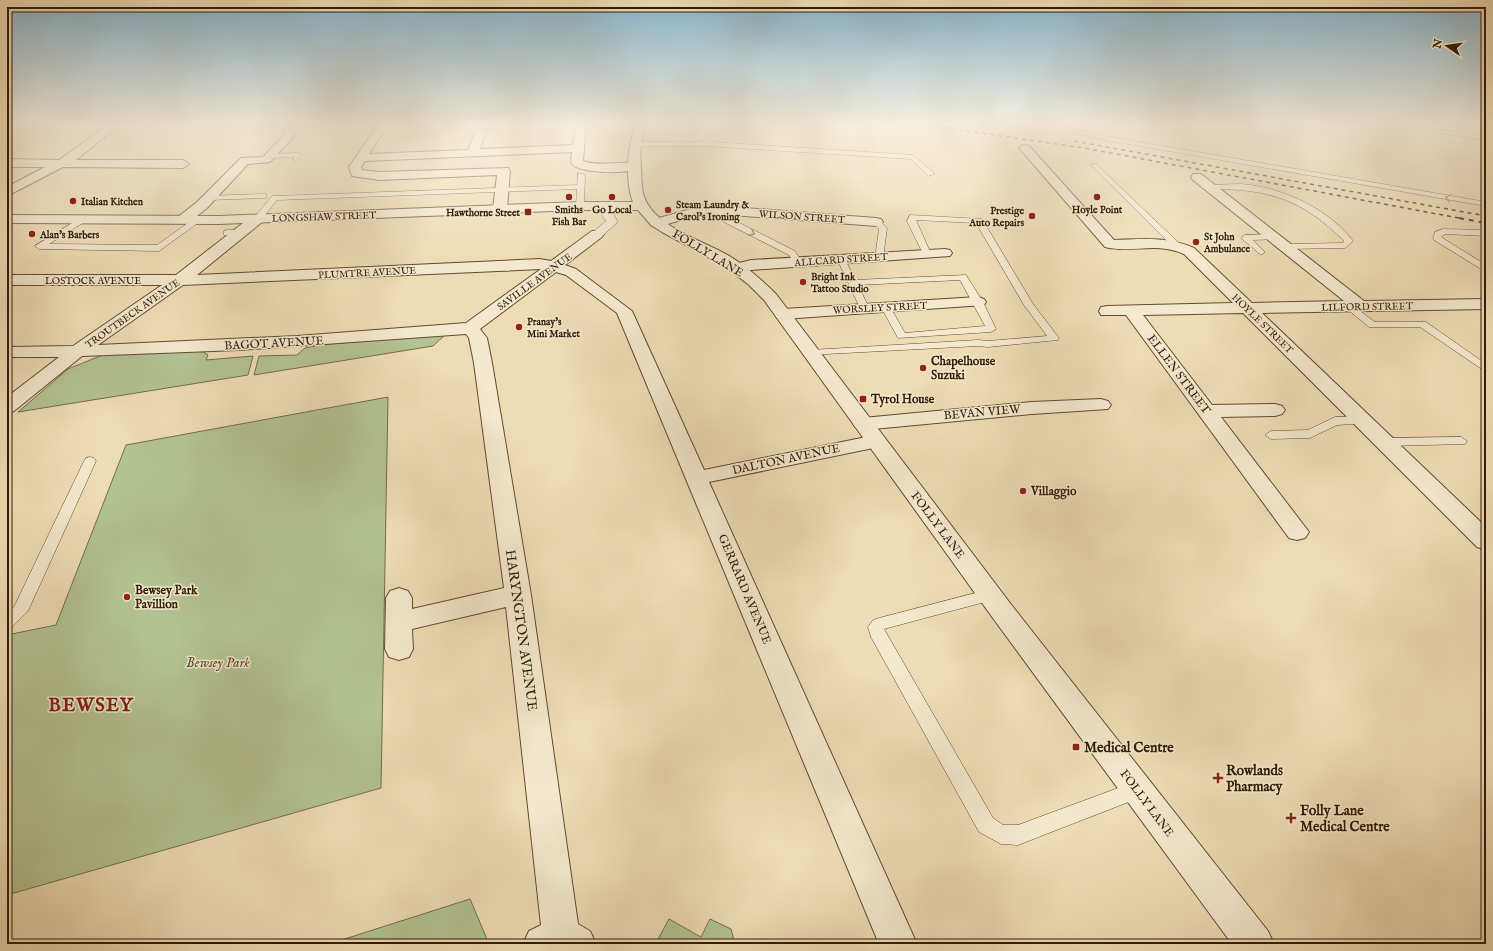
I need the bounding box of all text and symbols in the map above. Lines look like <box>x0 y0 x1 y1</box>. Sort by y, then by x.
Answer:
north arrow <box>1427 26 1467 66</box>
text: N <box>1430 37 1446 51</box>
marker: Smiths Fish Bar <box>564 192 574 202</box>
marker: Go Local <box>607 192 617 202</box>
marker: Hoyle Point <box>1092 192 1102 202</box>
one-way arrow <box>1444 194 1451 202</box>
marker: Italian Kitchen <box>68 196 78 206</box>
place label: Italian Kitchen <box>81 196 144 209</box>
place label: Steam Laundry & Carol's Ironing <box>676 199 749 224</box>
place label: Smiths Fish Bar <box>551 204 587 229</box>
place label: Go Local <box>592 204 632 217</box>
place label: Hoyle Point <box>1072 204 1123 217</box>
marker: Steam Laundry & Carol's Ironing <box>663 205 673 215</box>
place label: Prestige Auto Repairs <box>968 205 1024 230</box>
place label: Hawthorne Street <box>446 207 521 220</box>
marker: Hawthorne Street <box>523 207 533 217</box>
street label: WILSON STREET <box>758 208 846 227</box>
street label: LONGSHAW STREET <box>272 209 377 226</box>
marker: Prestige Auto Repairs <box>1027 211 1037 221</box>
street label: FOLLY LANE <box>669 226 746 281</box>
one-way arrow <box>748 228 756 236</box>
marker: Alan's Barbers <box>27 229 37 239</box>
place label: Alan's Barbers <box>39 229 100 242</box>
place label: St John Ambulance <box>1203 231 1251 256</box>
marker: St John Ambulance <box>1191 237 1201 247</box>
street label: SAVILLE AVENUE <box>495 251 575 314</box>
street label: ALLCARD STREET <box>793 251 889 270</box>
street label: PLUMTRE AVENUE <box>318 264 417 283</box>
place label: Bright Ink Tattoo Studio <box>810 271 869 296</box>
street label: LOSTOCK AVENUE <box>45 275 141 288</box>
street label: TROUTBECK AVENUE <box>83 277 183 352</box>
marker: Bright Ink Tattoo Studio <box>798 277 808 287</box>
street label: HOYLE STREET <box>1228 291 1296 357</box>
street label: WORSLEY STREET <box>833 300 928 317</box>
street label: LILFORD STREET <box>1321 300 1414 315</box>
place label: Pranay's Mini Market <box>527 316 580 341</box>
marker: Pranay's Mini Market <box>514 322 524 332</box>
street label: ELLEN STREET <box>1144 331 1214 417</box>
street label: BAGOT AVENUE <box>224 333 324 354</box>
place label: Chapelhouse Suzuki <box>931 354 996 383</box>
marker: Chapelhouse Suzuki <box>918 363 928 373</box>
place label: Tyrol House <box>870 392 935 408</box>
marker: Tyrol House <box>858 394 868 404</box>
street label: BEVAN VIEW <box>943 402 1022 423</box>
street label: DALTON AVENUE <box>731 441 841 478</box>
place label: Villaggio <box>1030 484 1077 500</box>
marker: Villaggio <box>1018 486 1028 496</box>
street label: FOLLY LANE <box>907 489 968 562</box>
street label: GERRARD AVENUE <box>715 532 775 646</box>
street label: HARYNGTON AVENUE <box>501 548 541 712</box>
place label: Bewsey Park Pavillion <box>135 583 198 612</box>
marker: Bewsey Park Pavillion <box>122 592 132 602</box>
park label: Bewsey Park <box>186 654 250 672</box>
district label: BEWSEY <box>48 694 134 718</box>
place label: Medical Centre <box>1084 739 1174 757</box>
marker: Medical Centre <box>1071 742 1081 752</box>
place label: Rowlands Pharmacy <box>1226 762 1284 796</box>
street label: FOLLY LANE <box>1116 767 1177 840</box>
marker: Rowlands Pharmacy <box>1213 773 1223 783</box>
place label: Folly Lane Medical Centre <box>1300 802 1390 836</box>
marker: Folly Lane Medical Centre <box>1285 812 1297 824</box>

